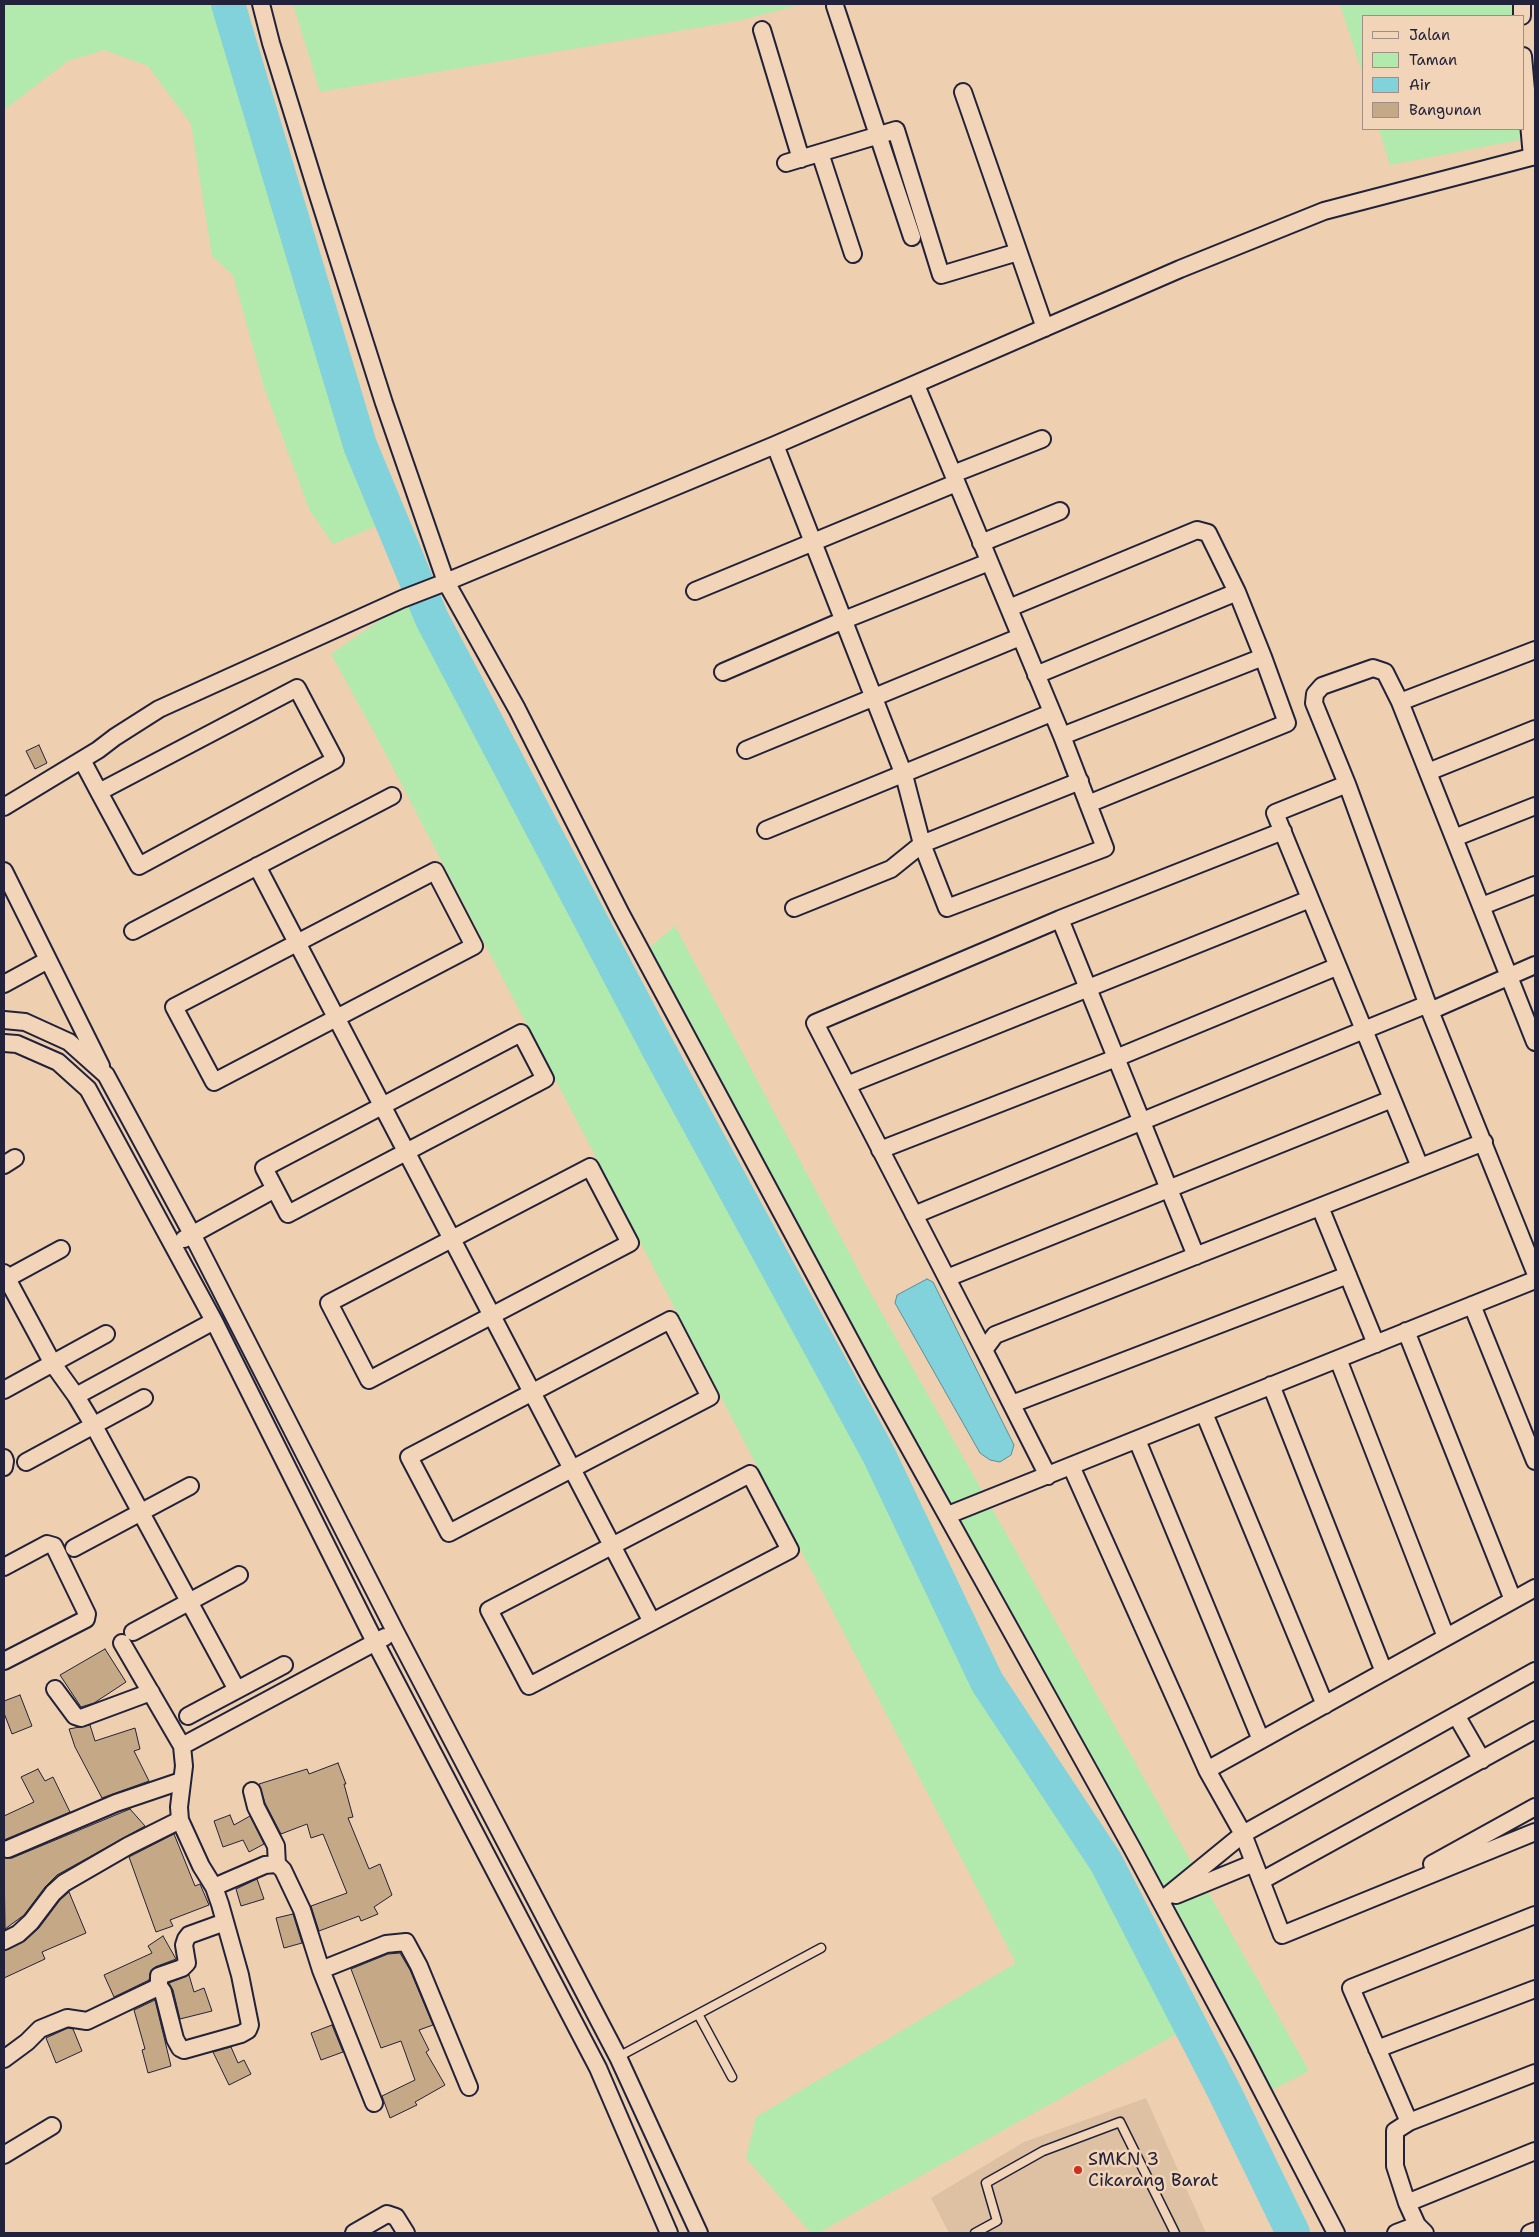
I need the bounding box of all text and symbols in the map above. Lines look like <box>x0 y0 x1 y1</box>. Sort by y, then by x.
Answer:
legend <box>1362 15 1524 130</box>
text: Jalan <box>1409 25 1450 45</box>
text: Taman <box>1409 50 1457 70</box>
text: Air <box>1409 75 1431 95</box>
text: Bangunan <box>1409 100 1481 120</box>
place label: SMKN 3 Cikarang Barat <box>1088 2149 1219 2192</box>
marker: SMKN 3 Cikarang Barat <box>1072 2164 1084 2176</box>

